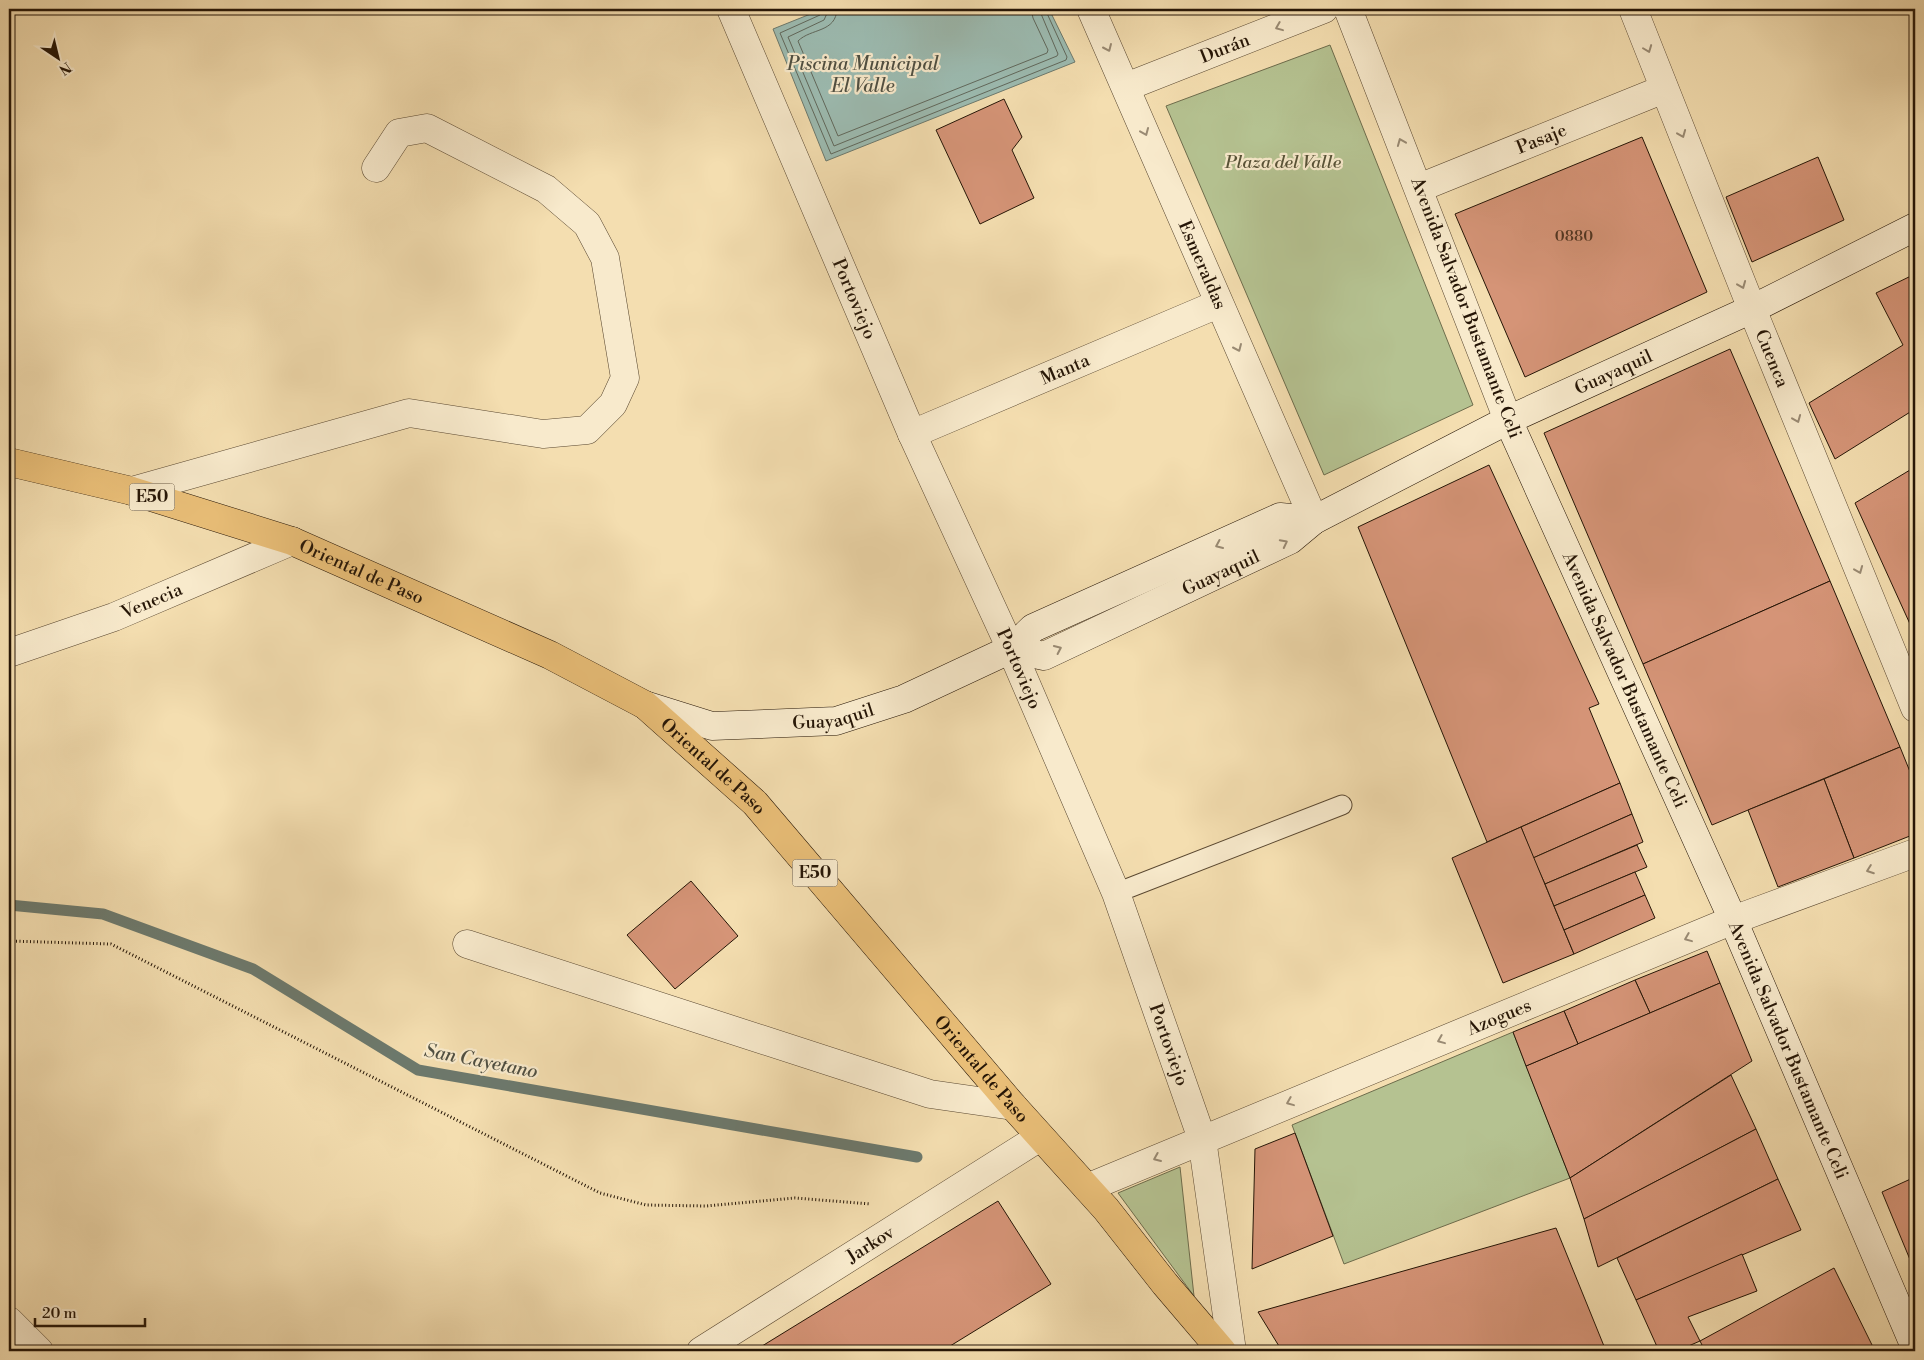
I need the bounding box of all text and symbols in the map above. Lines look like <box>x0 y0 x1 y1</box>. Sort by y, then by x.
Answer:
one-way arrow <box>1275 20 1284 31</box>
street label: Durán <box>1196 28 1253 68</box>
north arrow <box>32 32 82 82</box>
one-way arrow <box>1102 43 1113 52</box>
one-way arrow <box>1642 44 1653 53</box>
water label: Piscina Municipal El Valle <box>786 52 939 98</box>
text: N <box>55 57 75 78</box>
street label: Pasaje <box>1513 118 1570 159</box>
one-way arrow <box>1138 127 1149 136</box>
one-way arrow <box>1676 129 1686 138</box>
one-way arrow <box>1397 139 1407 147</box>
park label: Plaza del Valle <box>1224 151 1342 174</box>
street label: Avenida Salvador Bustamante Celi <box>1405 173 1527 442</box>
street label: Esmeraldas <box>1173 217 1232 313</box>
house number: 0880 <box>1555 227 1593 246</box>
street label: Portoviejo <box>827 255 882 343</box>
one-way arrow <box>1736 280 1747 289</box>
street label: Cuenca <box>1750 326 1795 392</box>
one-way arrow <box>1232 343 1243 352</box>
street label: Guayaquil <box>1571 344 1657 400</box>
street label: Manta <box>1037 348 1094 390</box>
one-way arrow <box>1791 414 1801 423</box>
road number: E50 <box>130 484 174 511</box>
street label: Oriental de Paso <box>295 534 428 609</box>
one-way arrow <box>1215 538 1224 549</box>
one-way arrow <box>1278 539 1287 549</box>
street label: Guayaquil <box>1178 544 1264 601</box>
street label: Avenida Salvador Bustamante Celi <box>1557 548 1692 811</box>
one-way arrow <box>1852 565 1863 574</box>
street label: Venecia <box>117 577 187 625</box>
street label: Portoviejo <box>992 625 1047 712</box>
one-way arrow <box>1053 645 1062 656</box>
street label: Guayaquil <box>792 698 877 734</box>
street label: Oriental de Paso <box>656 713 771 819</box>
road number: E50 <box>792 860 838 886</box>
one-way arrow <box>1866 864 1874 874</box>
street label: Avenida Salvador Bustamante Celi <box>1723 917 1854 1183</box>
one-way arrow <box>1684 932 1693 943</box>
street label: Azogues <box>1462 993 1535 1041</box>
street label: Portoviejo <box>1144 1001 1194 1089</box>
street label: Oriental de Paso <box>929 1010 1034 1127</box>
one-way arrow <box>1437 1034 1446 1045</box>
water label: San Cayetano <box>422 1038 540 1084</box>
one-way arrow <box>1286 1096 1295 1107</box>
one-way arrow <box>1153 1151 1162 1162</box>
street label: Jarkov <box>841 1220 899 1268</box>
scale bar <box>35 1295 145 1327</box>
text: 20 m <box>42 1304 77 1323</box>

